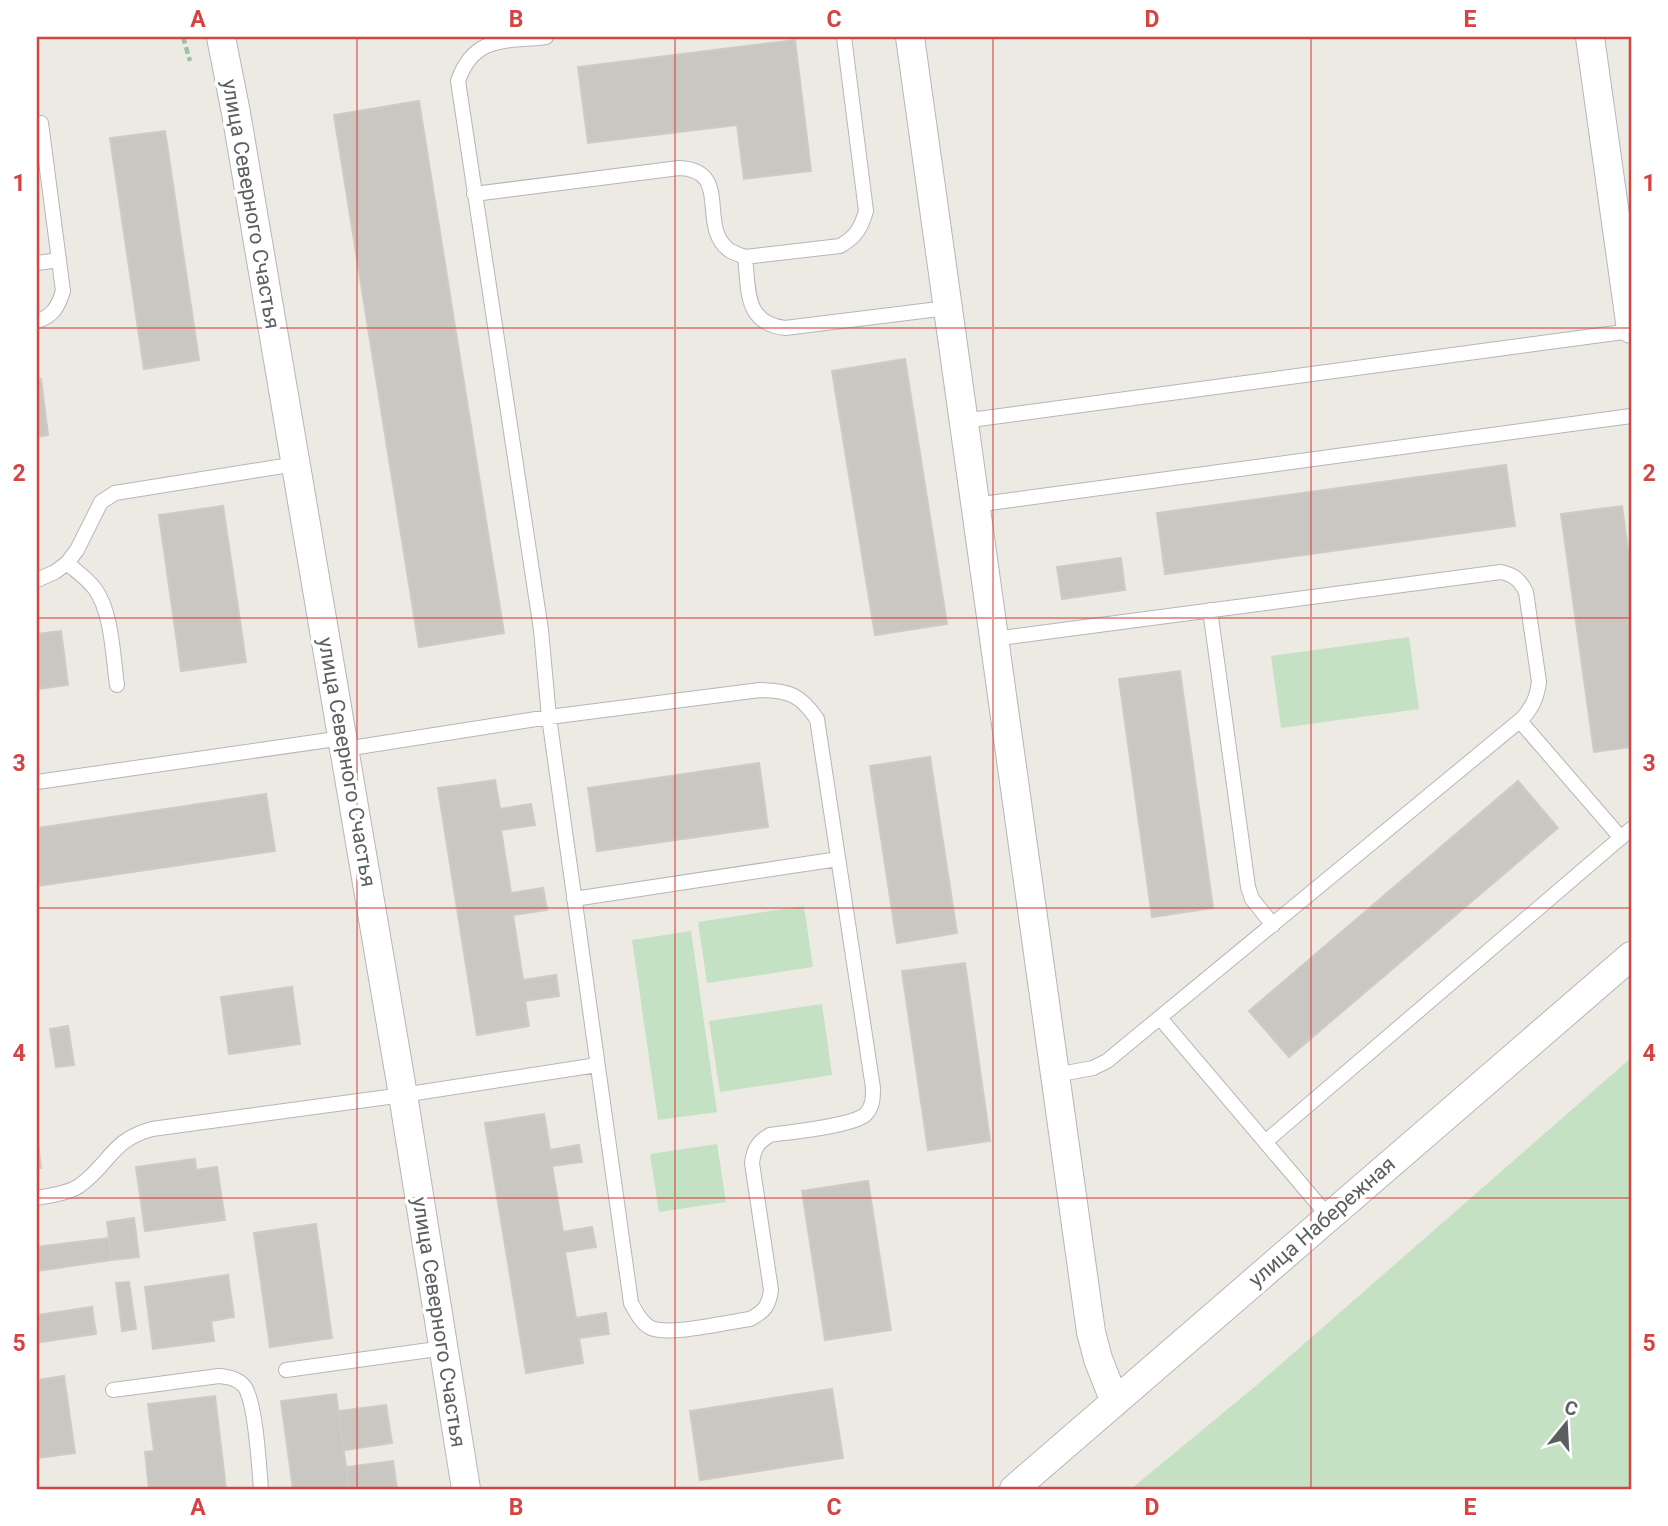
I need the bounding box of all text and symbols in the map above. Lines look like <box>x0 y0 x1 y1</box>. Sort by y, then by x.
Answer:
text: A <box>190 6 206 33</box>
text: B <box>509 6 523 33</box>
text: C <box>826 6 842 33</box>
text: D <box>1145 6 1159 33</box>
text: E <box>1464 6 1477 33</box>
street label: улица Северного Счастья <box>217 77 285 331</box>
text: 1 <box>12 170 26 197</box>
text: 1 <box>1642 170 1656 197</box>
text: 2 <box>12 460 26 487</box>
text: 2 <box>1642 460 1656 487</box>
street label: улица Северного Счастья <box>313 635 381 889</box>
text: 3 <box>12 750 26 777</box>
text: 3 <box>1642 750 1656 777</box>
text: 4 <box>12 1040 26 1067</box>
text: 4 <box>1642 1040 1656 1067</box>
street label: улица Набережная <box>1244 1152 1400 1292</box>
street label: улица Северного Счастья <box>407 1195 471 1449</box>
text: 5 <box>12 1330 26 1357</box>
text: 5 <box>1642 1330 1656 1357</box>
north arrow <box>1532 1390 1602 1460</box>
text: С <box>1562 1395 1581 1421</box>
text: A <box>190 1494 206 1521</box>
text: B <box>509 1494 523 1521</box>
text: C <box>826 1494 842 1521</box>
text: D <box>1145 1494 1159 1521</box>
text: E <box>1464 1494 1477 1521</box>

